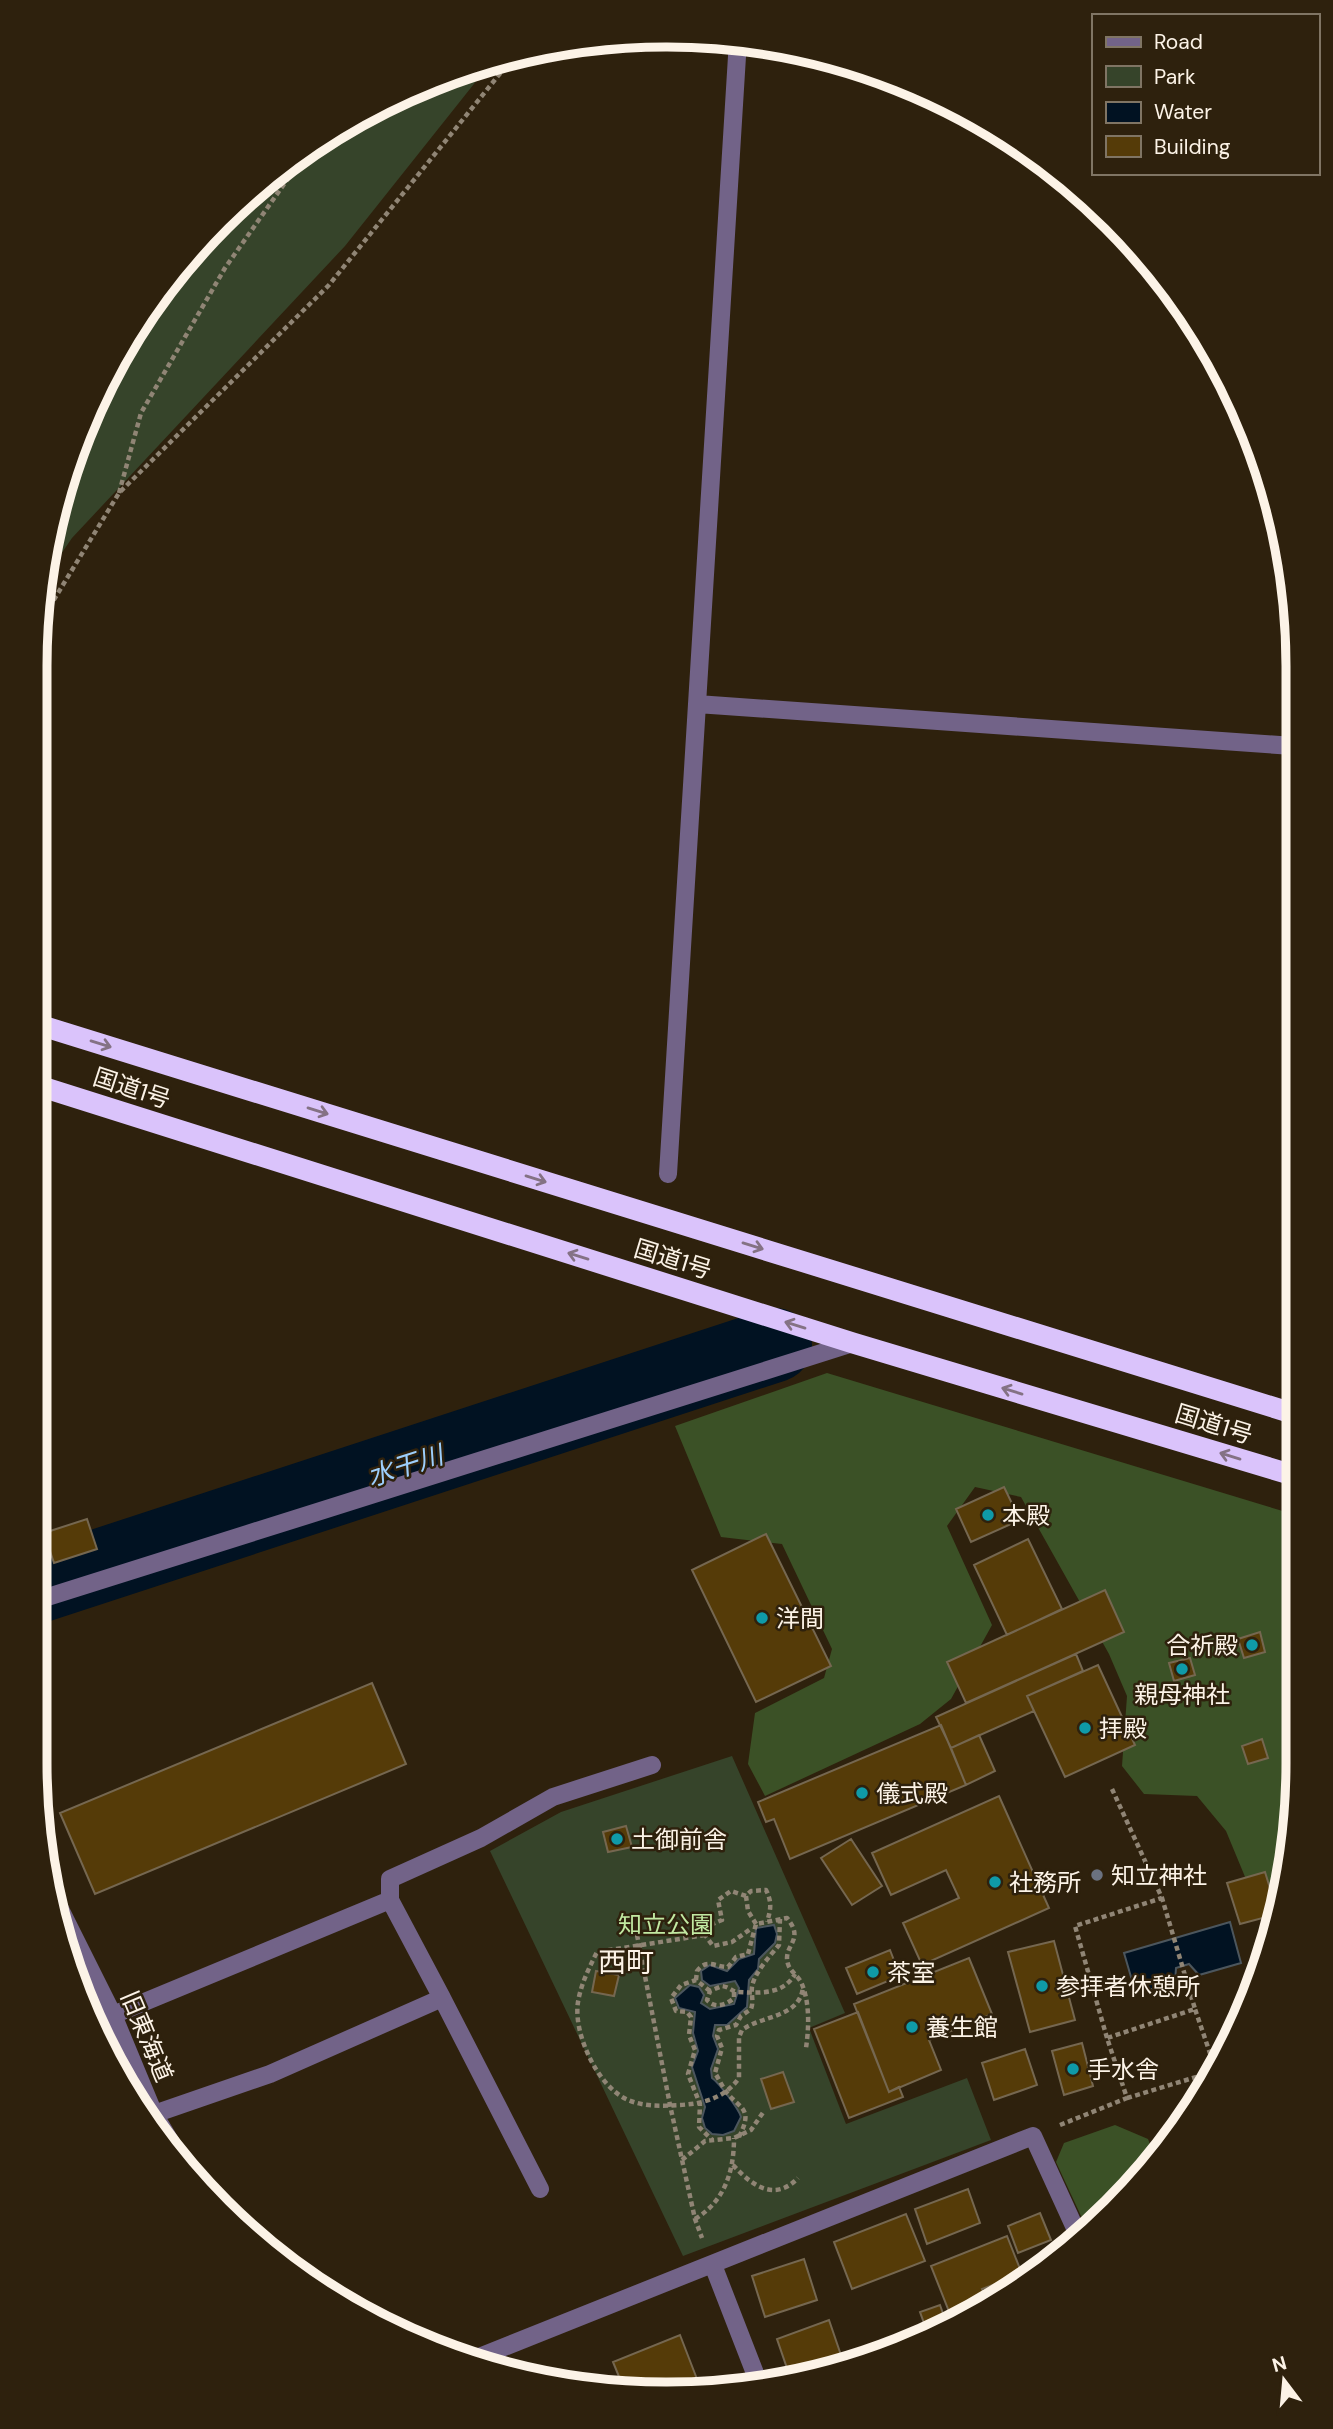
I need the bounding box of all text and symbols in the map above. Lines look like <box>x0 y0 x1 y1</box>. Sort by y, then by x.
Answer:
legend <box>1092 14 1319 175</box>
text: Road <box>1154 28 1203 56</box>
text: Park <box>1154 63 1196 91</box>
text: Water <box>1154 98 1212 126</box>
text: Building <box>1154 133 1231 161</box>
one-way arrow <box>90 1039 112 1052</box>
street label: 国道1号 <box>89 1061 175 1115</box>
one-way arrow <box>307 1106 329 1119</box>
one-way arrow <box>524 1173 546 1186</box>
street label: 国道1号 <box>630 1233 716 1285</box>
one-way arrow <box>742 1240 764 1253</box>
one-way arrow <box>567 1249 589 1262</box>
one-way arrow <box>784 1317 806 1330</box>
one-way arrow <box>1002 1383 1024 1396</box>
street label: 国道1号 <box>1171 1398 1257 1450</box>
water label: 水干川 <box>363 1437 450 1494</box>
one-way arrow <box>1220 1449 1242 1462</box>
place label: 本殿 <box>1002 1500 1050 1531</box>
marker: 本殿 <box>980 1507 996 1523</box>
place label: 洋間 <box>776 1603 824 1634</box>
marker: 洋間 <box>754 1610 770 1626</box>
place label: 合祈殿 <box>1166 1630 1238 1661</box>
marker: 合祈殿 <box>1244 1637 1260 1653</box>
marker: 親母神社 <box>1174 1661 1190 1677</box>
place label: 親母神社 <box>1134 1679 1230 1710</box>
place label: 拝殿 <box>1099 1713 1147 1744</box>
marker: 拝殿 <box>1077 1720 1093 1736</box>
place label: 儀式殿 <box>876 1778 948 1809</box>
marker: 儀式殿 <box>854 1785 870 1801</box>
place label: 土御前舎 <box>631 1824 727 1855</box>
marker: 土御前舎 <box>609 1831 625 1847</box>
place label: 知立神社 <box>1111 1860 1207 1891</box>
place label: 社務所 <box>1009 1867 1081 1898</box>
marker: 知立神社 <box>1089 1867 1105 1883</box>
marker: 社務所 <box>987 1874 1003 1890</box>
park label: 知立公園 <box>618 1909 714 1940</box>
district label: 西町 <box>598 1944 654 1981</box>
place label: 茶室 <box>887 1957 935 1988</box>
marker: 茶室 <box>865 1964 881 1980</box>
place label: 参拝者休憩所 <box>1056 1971 1200 2002</box>
marker: 参拝者休憩所 <box>1034 1978 1050 1994</box>
street label: 旧東海道 <box>114 1986 180 2086</box>
place label: 養生館 <box>926 2012 998 2043</box>
marker: 養生館 <box>904 2019 920 2035</box>
place label: 手水舎 <box>1087 2054 1159 2085</box>
marker: 手水舎 <box>1065 2061 1081 2077</box>
north arrow <box>1249 2345 1319 2415</box>
text: N <box>1269 2350 1290 2378</box>

